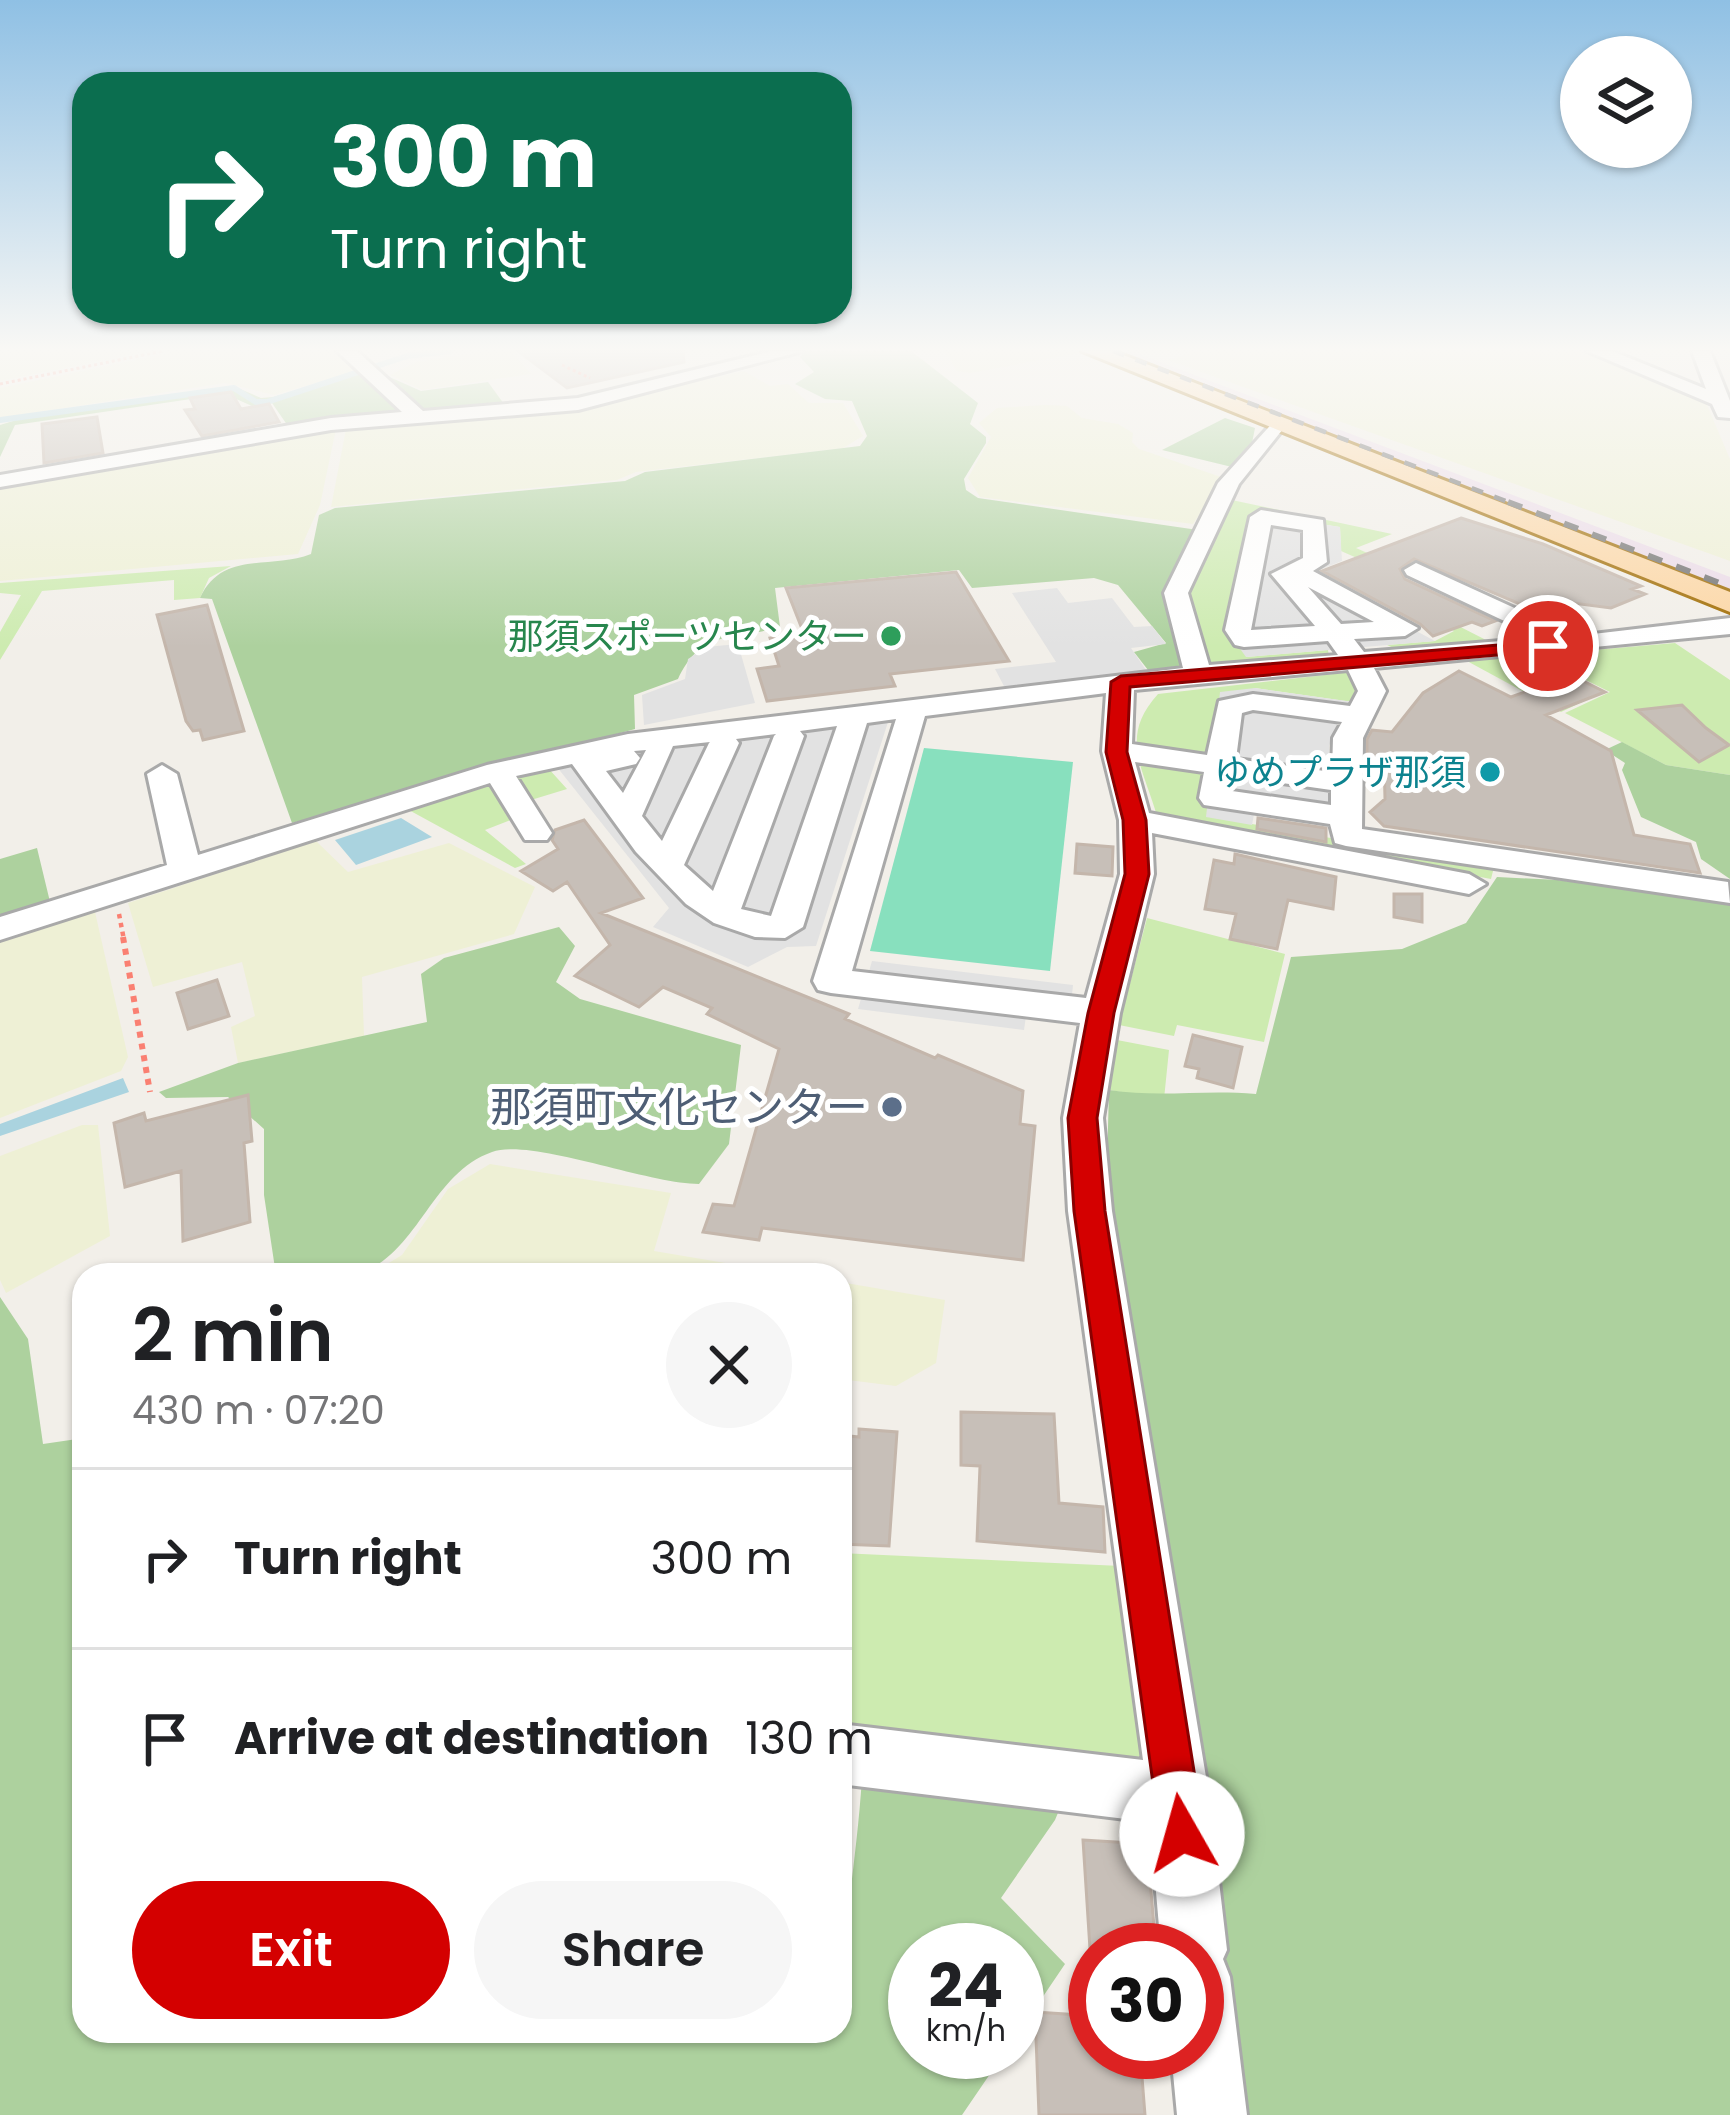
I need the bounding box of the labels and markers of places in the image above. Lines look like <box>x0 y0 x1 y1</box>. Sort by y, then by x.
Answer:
pin <box>1497 595 1599 697</box>
place label: 那須スポーツセンター <box>508 611 867 662</box>
marker: 那須スポーツセンター <box>878 623 904 649</box>
place label: ゆめプラザ那須 <box>1214 747 1466 798</box>
marker: ゆめプラザ那須 <box>1477 759 1503 785</box>
place label: 那須町文化センター <box>490 1078 868 1137</box>
marker: 那須町文化センター <box>879 1094 905 1120</box>

